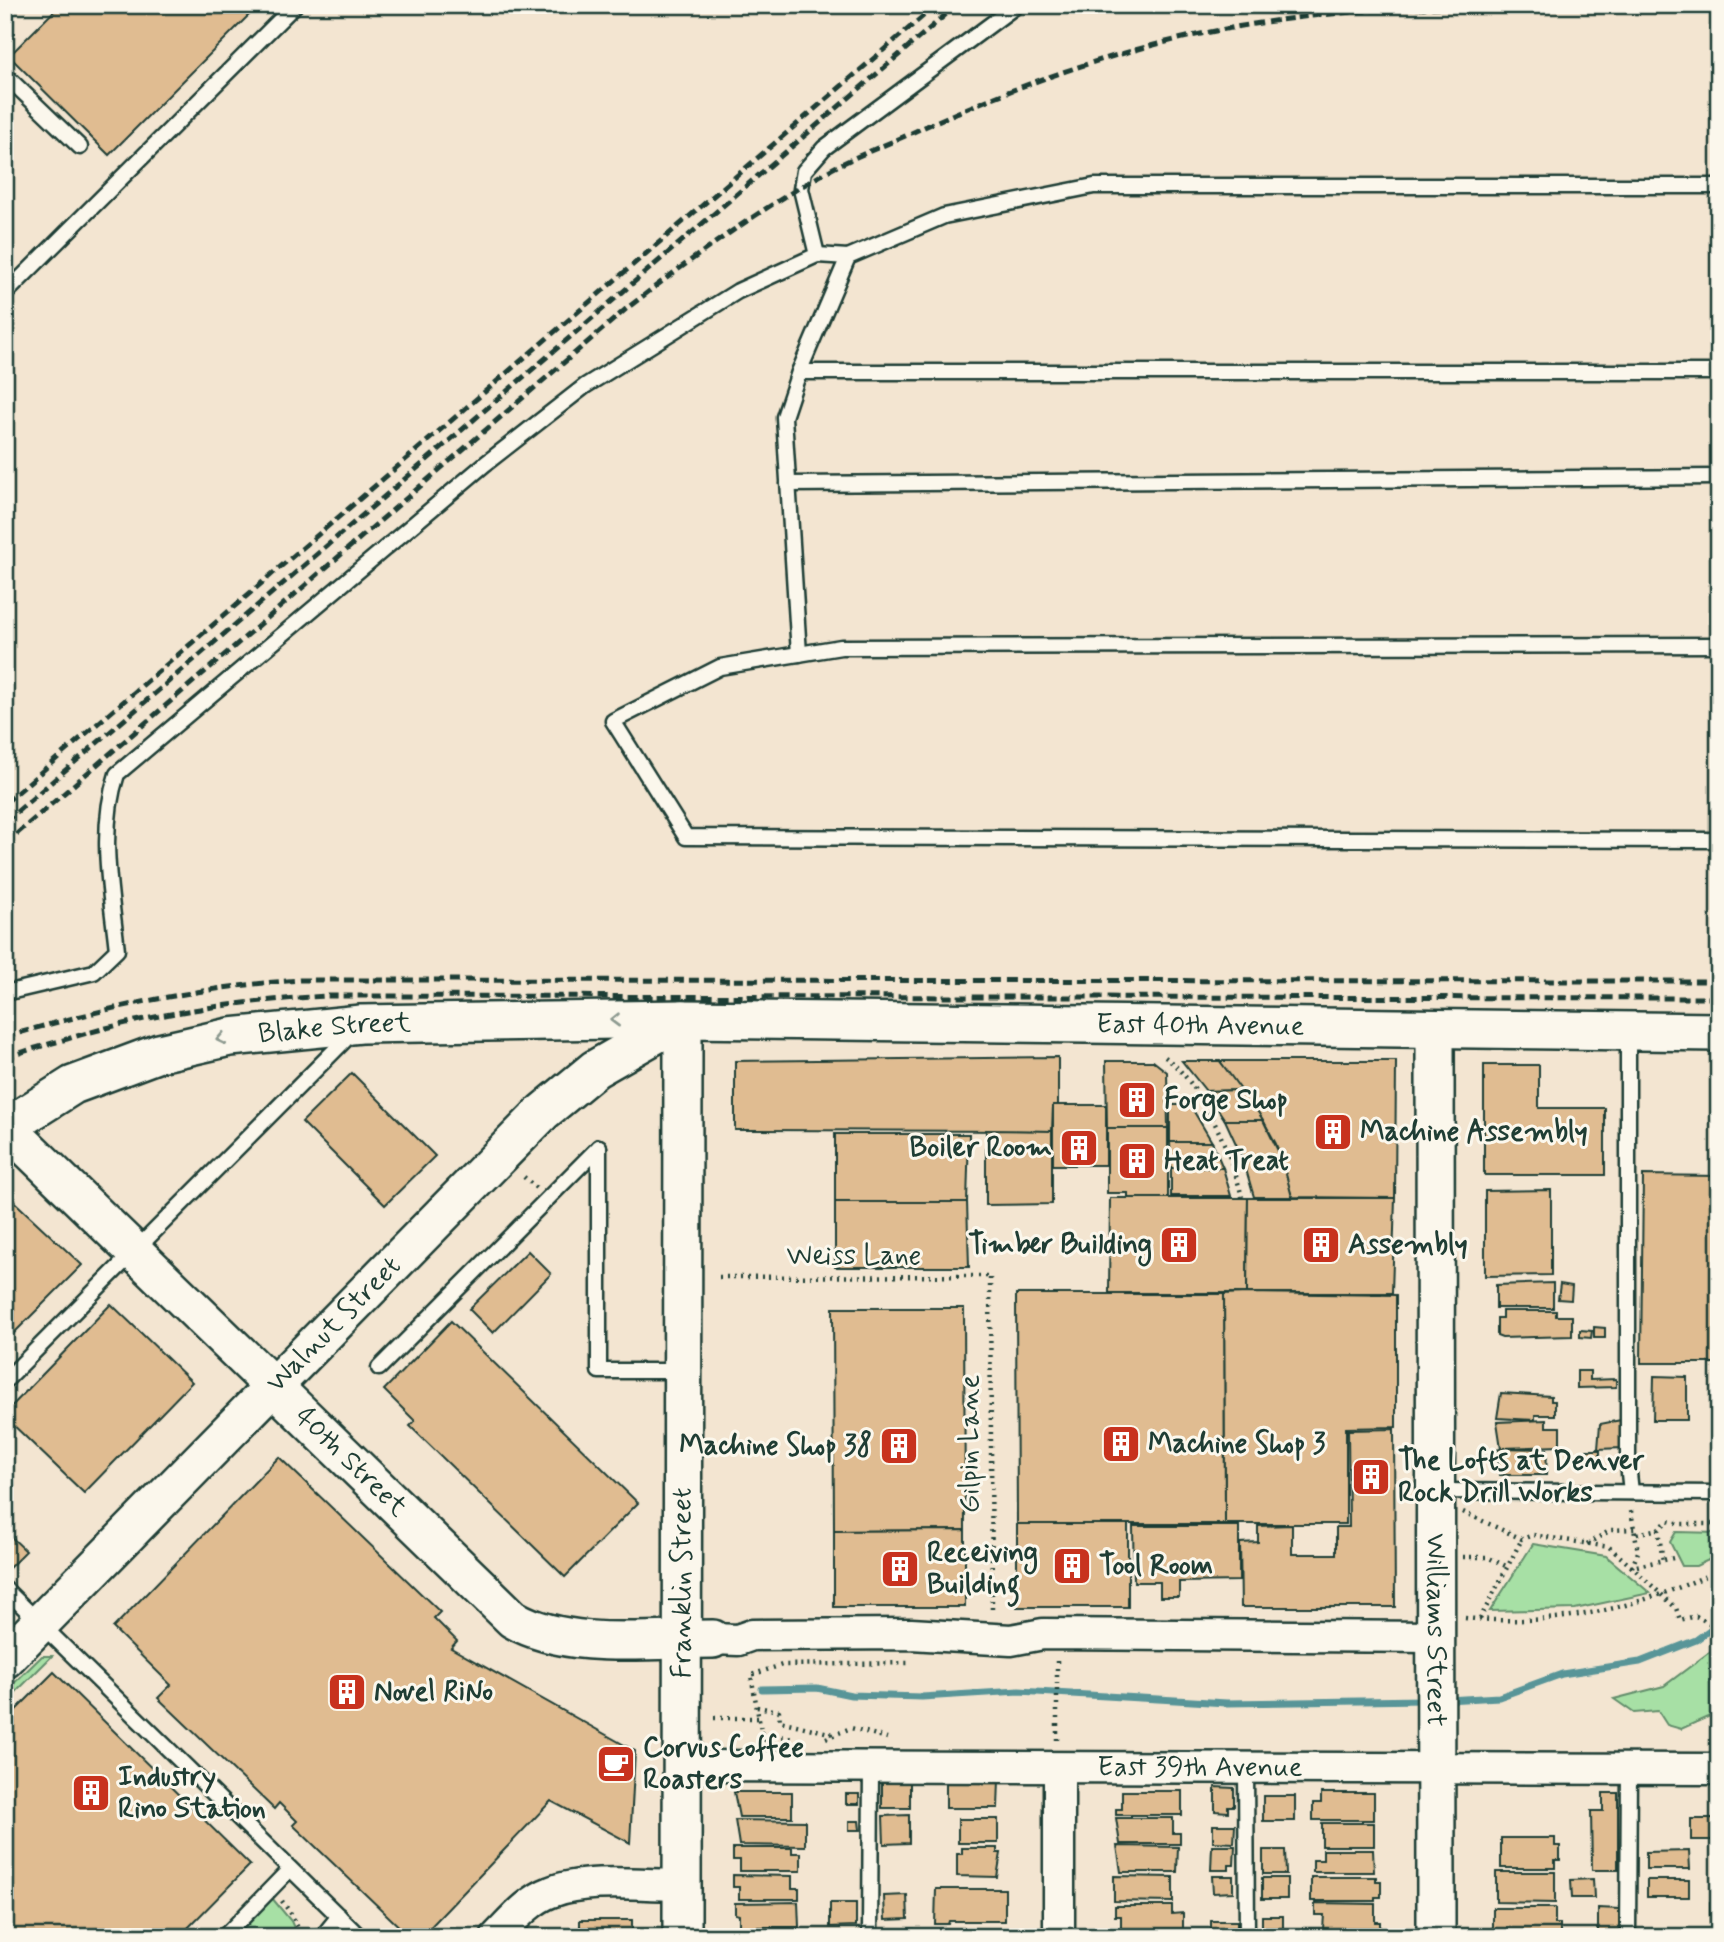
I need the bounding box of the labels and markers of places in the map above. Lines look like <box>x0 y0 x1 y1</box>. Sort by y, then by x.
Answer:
building icon: Forge Shop <box>1116 1079 1158 1121</box>
place label: Forge Shop <box>1164 1082 1288 1122</box>
building icon: Machine Assembly <box>1312 1111 1354 1153</box>
place label: Machine Assembly <box>1360 1114 1588 1151</box>
building icon: Boiler Room <box>1058 1127 1100 1169</box>
place label: Boiler Room <box>909 1130 1052 1167</box>
building icon: Heat Treat <box>1116 1140 1158 1182</box>
place label: Heat Treat <box>1164 1143 1289 1180</box>
building icon: Timber Building <box>1158 1224 1200 1266</box>
building icon: Assembly <box>1300 1224 1342 1266</box>
place label: Timber Building <box>968 1227 1152 1267</box>
place label: Assembly <box>1348 1227 1468 1264</box>
building icon: Machine Shop 3 <box>1100 1423 1142 1465</box>
building icon: Machine Shop 38 <box>878 1425 920 1467</box>
place label: Machine Shop 3 <box>1148 1426 1326 1463</box>
place label: Machine Shop 38 <box>679 1428 872 1465</box>
place label: The Lofts at Denver Rock Drill Works <box>1398 1443 1645 1512</box>
building icon: The Lofts at Denver Rock Drill Works <box>1350 1456 1392 1498</box>
place label: Receiving Building <box>927 1535 1038 1607</box>
building icon: Tool Room <box>1051 1545 1093 1587</box>
building icon: Receiving Building <box>879 1548 921 1590</box>
place label: Tool Room <box>1099 1548 1213 1585</box>
building icon: Novel RiNo <box>326 1671 368 1713</box>
place label: Novel RiNo <box>374 1674 493 1711</box>
place label: Corvus Coffee Roasters <box>643 1730 804 1799</box>
cafe icon: Corvus Coffee Roasters <box>595 1743 637 1785</box>
place label: Industry Rino Station <box>118 1759 266 1828</box>
building icon: Industry Rino Station <box>70 1772 112 1814</box>

